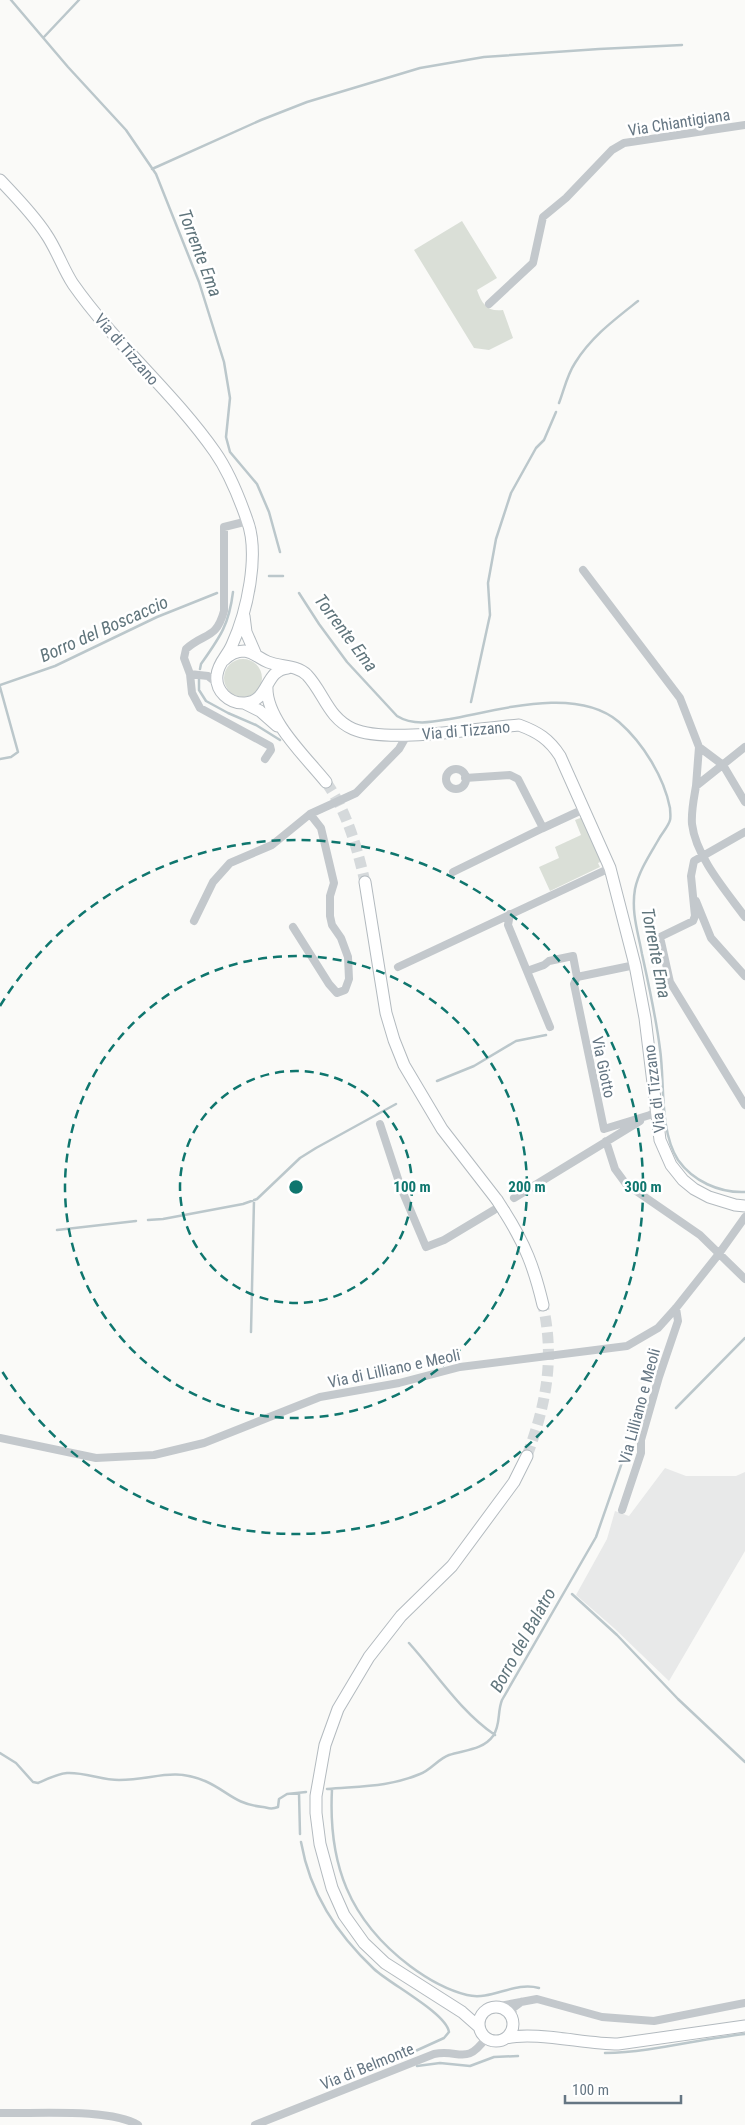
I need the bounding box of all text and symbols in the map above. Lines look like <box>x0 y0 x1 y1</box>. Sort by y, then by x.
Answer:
street label: Via Chiantigiana <box>627 105 731 140</box>
water label: Torrente Ema <box>174 206 227 299</box>
street label: Via di Tizzano <box>90 310 163 389</box>
water label: Torrente Ema <box>310 590 382 676</box>
water label: Borro del Boscaccio <box>36 591 171 666</box>
street label: Via di Tizzano <box>421 717 511 744</box>
water label: Torrente Ema <box>637 906 676 1000</box>
street label: Via Giotto <box>588 1035 619 1100</box>
street label: Via di Tizzano <box>640 1044 669 1134</box>
centre of rings <box>287 1178 305 1196</box>
text: 100 m <box>393 1178 431 1196</box>
text: 200 m <box>508 1178 546 1196</box>
text: 300 m <box>624 1178 662 1196</box>
street label: Via di Lilliano e Meoli <box>326 1345 462 1392</box>
street label: Via Lilliano e Meoli <box>615 1346 664 1466</box>
water label: Borro del Balatro <box>485 1584 560 1696</box>
street label: Via di Belmonte <box>318 2039 417 2094</box>
scale bar <box>565 2072 681 2104</box>
text: 100 m <box>572 2081 609 2099</box>

